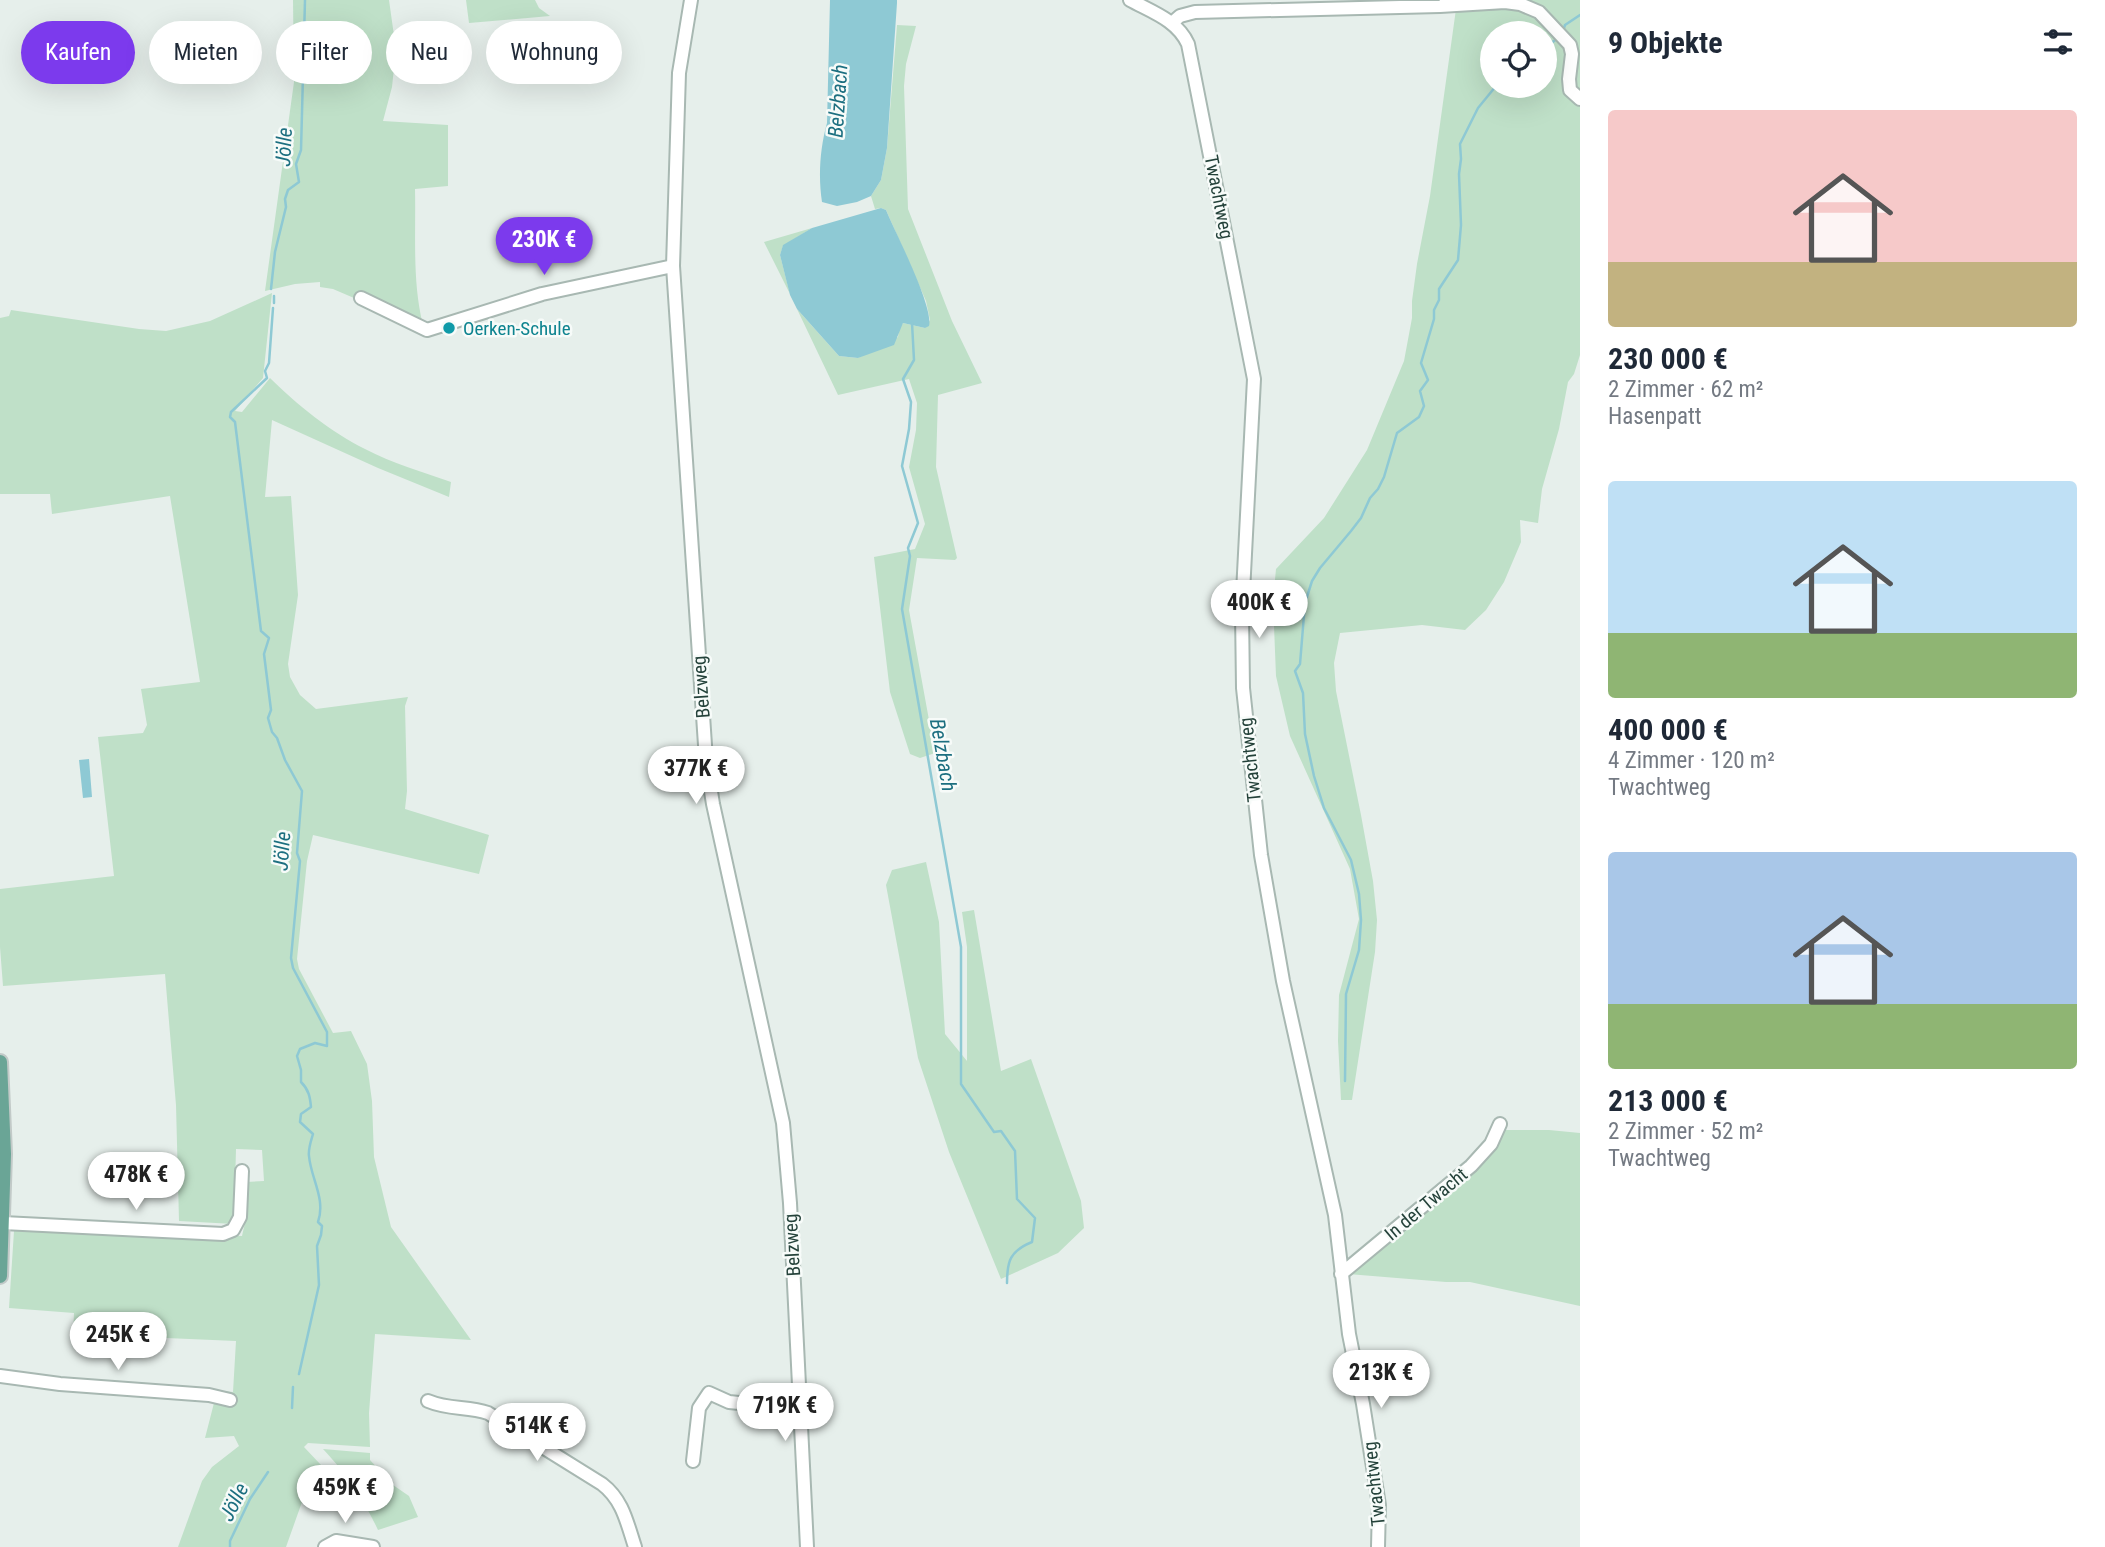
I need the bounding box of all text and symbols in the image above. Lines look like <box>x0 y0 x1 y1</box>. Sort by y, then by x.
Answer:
chip: Kaufen <box>21 21 135 84</box>
chip: Mieten <box>149 21 262 84</box>
chip: Filter <box>276 21 372 84</box>
chip: Neu <box>386 21 472 84</box>
chip: Wohnung <box>486 21 622 84</box>
map controls <box>1480 21 1557 98</box>
button: locate <box>1480 21 1557 98</box>
icon: filters <box>2039 23 2077 61</box>
text: 9 Objekte <box>1608 25 1723 60</box>
water label: Belzbach <box>823 64 853 138</box>
water label: Jölle <box>271 127 297 167</box>
street label: Twachtweg <box>1200 153 1238 241</box>
icon: home <box>1780 155 1906 281</box>
pin: 230K € <box>487 218 601 277</box>
text: 230K € <box>512 226 576 253</box>
place label: Oerken-Schule <box>463 317 571 340</box>
marker: Oerken-Schule <box>441 320 457 336</box>
text: 230 000 € <box>1608 341 1728 376</box>
text: 2 Zimmer · 62 m² <box>1608 376 1763 403</box>
text: Hasenpatt <box>1608 403 1702 430</box>
icon: home <box>1780 526 1906 652</box>
pin: 400K € <box>1202 580 1316 640</box>
text: 400K € <box>1227 589 1291 616</box>
street label: Belzweg <box>687 655 715 719</box>
text: 400 000 € <box>1608 712 1728 747</box>
water label: Belzbach <box>925 717 961 793</box>
street label: Twachtweg <box>1234 717 1266 803</box>
pin: 377K € <box>639 746 753 806</box>
text: 4 Zimmer · 120 m² <box>1608 747 1775 774</box>
text: 377K € <box>664 755 728 782</box>
text: Twachtweg <box>1608 774 1711 801</box>
water label: Jölle <box>269 831 295 871</box>
icon: home <box>1780 897 1906 1023</box>
text: 213 000 € <box>1608 1083 1728 1118</box>
text: 2 Zimmer · 52 m² <box>1608 1118 1763 1145</box>
text: Twachtweg <box>1608 1145 1711 1172</box>
pin: 478K € <box>79 1152 193 1212</box>
text: 478K € <box>104 1161 168 1188</box>
street label: In der Twacht <box>1380 1163 1472 1245</box>
street label: Belzweg <box>779 1213 805 1277</box>
pin: 245K € <box>61 1312 175 1372</box>
text: 245K € <box>86 1321 150 1348</box>
pin: 213K € <box>1324 1350 1438 1410</box>
text: 213K € <box>1349 1359 1413 1386</box>
pin: 719K € <box>728 1384 842 1443</box>
text: 719K € <box>753 1392 817 1419</box>
pin: 514K € <box>480 1404 594 1463</box>
text: 514K € <box>505 1412 569 1439</box>
street label: Twachtweg <box>1358 1441 1390 1527</box>
pin: 459K € <box>288 1466 402 1525</box>
text: 459K € <box>313 1474 377 1501</box>
water label: Jölle <box>214 1479 254 1525</box>

